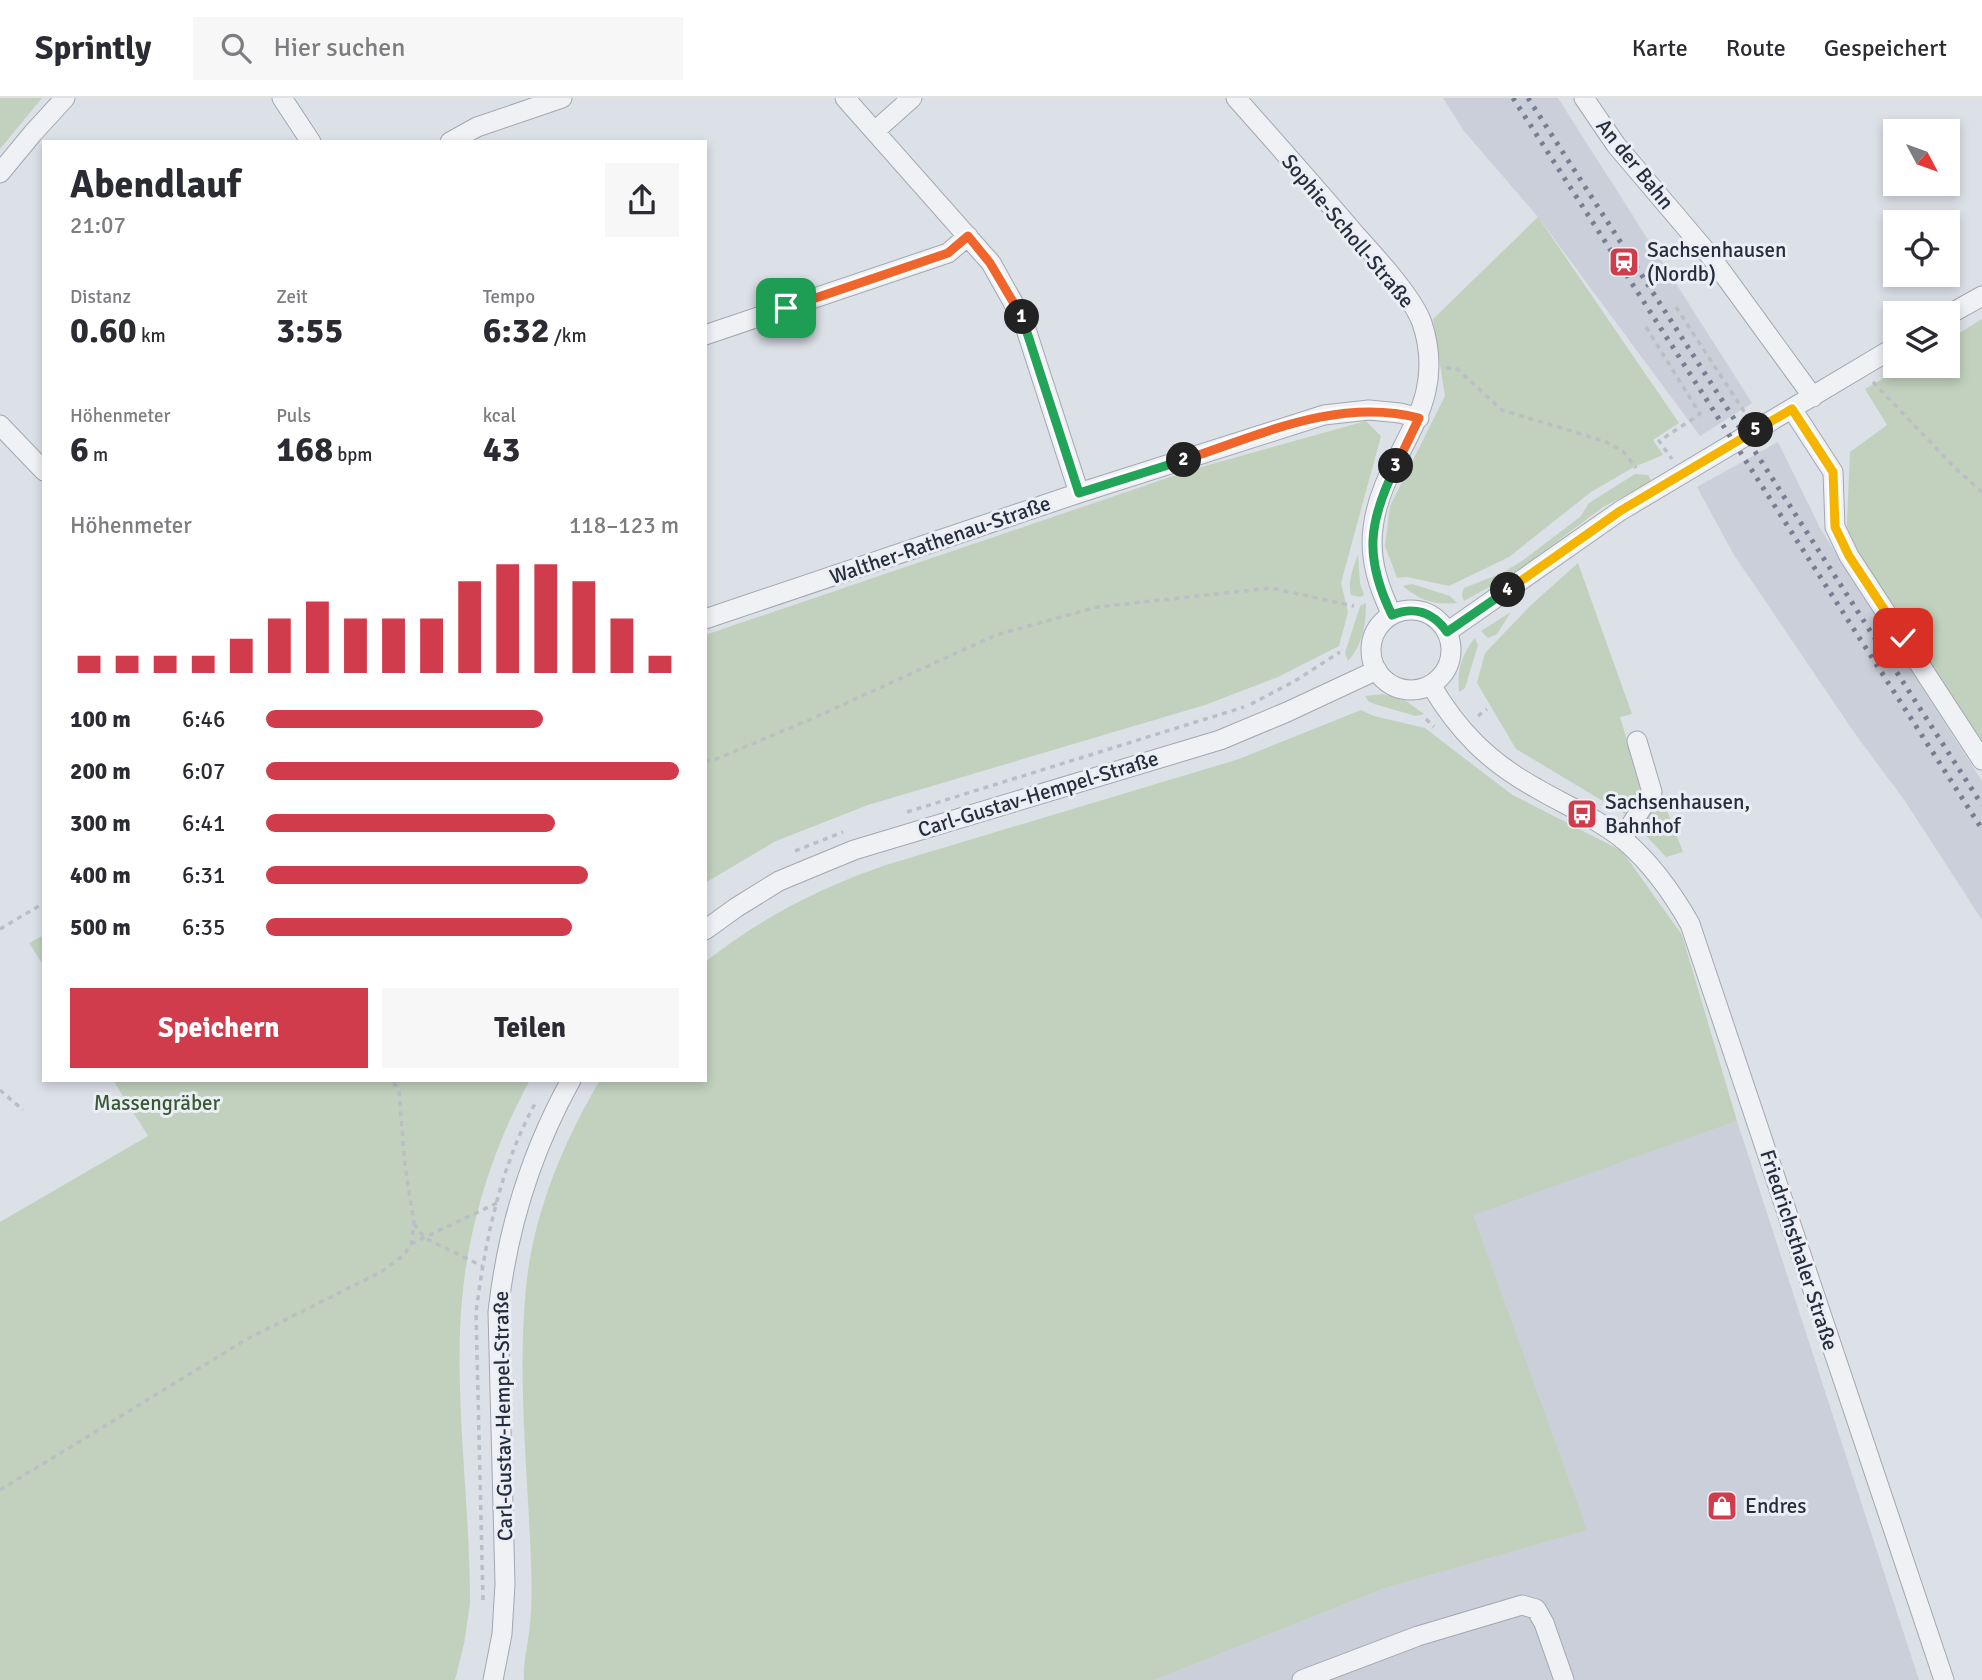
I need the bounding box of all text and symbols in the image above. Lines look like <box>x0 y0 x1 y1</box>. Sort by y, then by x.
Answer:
search box <box>193 17 683 80</box>
text: Sprintly <box>35 28 151 69</box>
icon: search <box>217 29 255 67</box>
text: Hier suchen <box>273 32 406 64</box>
text: Karte <box>1632 33 1688 63</box>
text: Route <box>1726 33 1786 63</box>
text: Gespeichert <box>1824 33 1947 63</box>
street label: An der Bahn <box>1591 113 1679 215</box>
north arrow <box>1883 119 1960 196</box>
map controls <box>1883 119 1960 378</box>
street label: Sophie-Scholl-Straße <box>1276 149 1420 313</box>
text: Abendlauf <box>70 161 241 208</box>
button: share <box>605 163 679 237</box>
button: locate <box>1883 210 1960 287</box>
text: 21:07 <box>70 211 126 240</box>
place label: Sachsenhausen (Nordb) <box>1647 237 1786 287</box>
station icon: Sachsenhausen (Nordb) <box>1607 245 1641 279</box>
pin <box>756 278 816 338</box>
text: Distanz <box>70 285 131 309</box>
text: Zeit <box>276 285 308 309</box>
text: Tempo <box>483 285 535 309</box>
icon: arrive <box>767 289 805 327</box>
pin: 1 <box>1004 300 1040 334</box>
button: layers <box>1883 301 1960 378</box>
text: 1 <box>1016 304 1027 328</box>
text: 0.60 <box>70 309 137 352</box>
text: 3:55 <box>276 309 343 352</box>
text: 6:32 <box>483 309 550 352</box>
text: km <box>137 324 166 348</box>
text: /km <box>550 324 587 348</box>
text: Höhenmeter <box>70 404 171 428</box>
text: Puls <box>276 404 311 428</box>
text: kcal <box>483 404 516 428</box>
pin: 5 <box>1738 412 1774 448</box>
text: 5 <box>1750 417 1761 441</box>
text: 6 <box>70 428 89 471</box>
text: 168 <box>276 428 333 471</box>
text: 43 <box>483 428 520 471</box>
pin: 2 <box>1166 442 1202 478</box>
text: m <box>89 443 108 467</box>
text: bpm <box>333 443 372 467</box>
text: 2 <box>1178 447 1189 471</box>
pin: 3 <box>1378 448 1414 484</box>
text: 3 <box>1390 453 1401 477</box>
street label: Walther-Rathenau-Straße <box>826 490 1054 590</box>
text: Höhenmeter <box>70 511 192 540</box>
text: 118–123 m <box>569 511 679 540</box>
pin: 4 <box>1490 573 1526 608</box>
text: 4 <box>1502 577 1513 601</box>
pin <box>1873 608 1933 668</box>
icon: check <box>1884 619 1922 657</box>
text: 100 m <box>70 705 131 734</box>
text: 6:46 <box>182 705 225 734</box>
street label: Carl-Gustav-Hempel-Straße <box>915 745 1161 843</box>
text: 200 m <box>70 757 131 786</box>
text: 6:07 <box>182 757 225 786</box>
place label: Sachsenhausen, Bahnhof <box>1605 789 1750 839</box>
bus stop icon: Sachsenhausen, Bahnhof <box>1565 797 1599 831</box>
text: 300 m <box>70 809 131 838</box>
text: 6:41 <box>182 809 225 838</box>
text: 400 m <box>70 861 131 890</box>
text: 6:31 <box>182 861 225 890</box>
text: 500 m <box>70 913 131 942</box>
text: 6:35 <box>182 913 225 942</box>
button: Speichern <box>70 988 368 1068</box>
button: Teilen <box>382 988 679 1068</box>
park label: Massengräber <box>94 1090 221 1116</box>
street label: Friedrichsthaler Straße <box>1754 1146 1844 1354</box>
street label: Carl-Gustav-Hempel-Straße <box>488 1291 518 1541</box>
shop icon: Endres <box>1705 1489 1739 1523</box>
place label: Endres <box>1745 1493 1807 1519</box>

